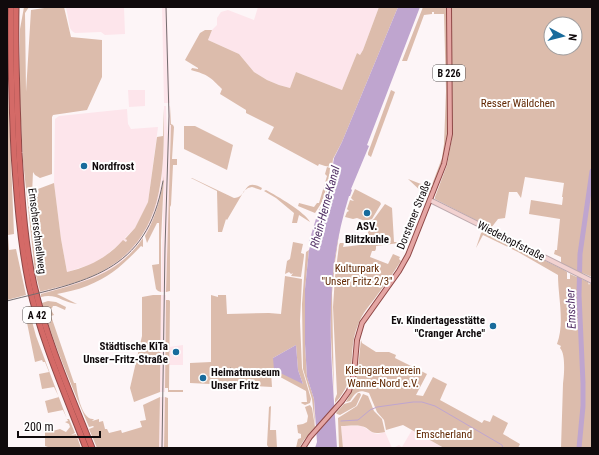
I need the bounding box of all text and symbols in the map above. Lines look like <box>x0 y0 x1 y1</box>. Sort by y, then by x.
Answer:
north arrow <box>543 16 583 56</box>
text: N <box>566 33 579 42</box>
road number: B 226 <box>433 65 465 81</box>
park label: Resser Wäldchen <box>481 97 555 110</box>
place label: Nordfrost <box>92 160 135 173</box>
marker: Nordfrost <box>79 161 89 171</box>
water label: Rhein-Herne-Kanal <box>307 164 343 250</box>
street label: Dorstener Straße <box>394 179 434 251</box>
street label: Emscherschnellweg <box>25 187 49 275</box>
marker: ASV. Blitzkuhle <box>362 208 372 218</box>
street label: Wiedehopfstraße <box>475 218 547 264</box>
place label: ASV. Blitzkuhle <box>345 220 389 246</box>
park label: Kulturpark "Unser Fritz 2/3" <box>321 262 393 288</box>
water label: Emscher <box>563 288 579 329</box>
road number: A 42 <box>23 307 51 323</box>
place label: Ev. Kindertagesstätte "Cranger Arche" <box>391 314 485 340</box>
marker: Ev. Kindertagesstätte "Cranger Arche" <box>488 321 498 331</box>
place label: Städtische KiTa Unser–Fritz-Straße <box>83 340 168 366</box>
marker: Städtische KiTa Unser–Fritz-Straße <box>171 347 181 357</box>
park label: Kleingartenverein Wanne-Nord e.V. <box>345 364 421 390</box>
place label: Heimatmuseum Unser Fritz <box>211 366 280 392</box>
marker: Heimatmuseum Unser Fritz <box>198 373 208 383</box>
scale bar <box>18 413 100 439</box>
text: 200 m <box>24 420 54 434</box>
park label: Emscherland <box>416 428 472 441</box>

